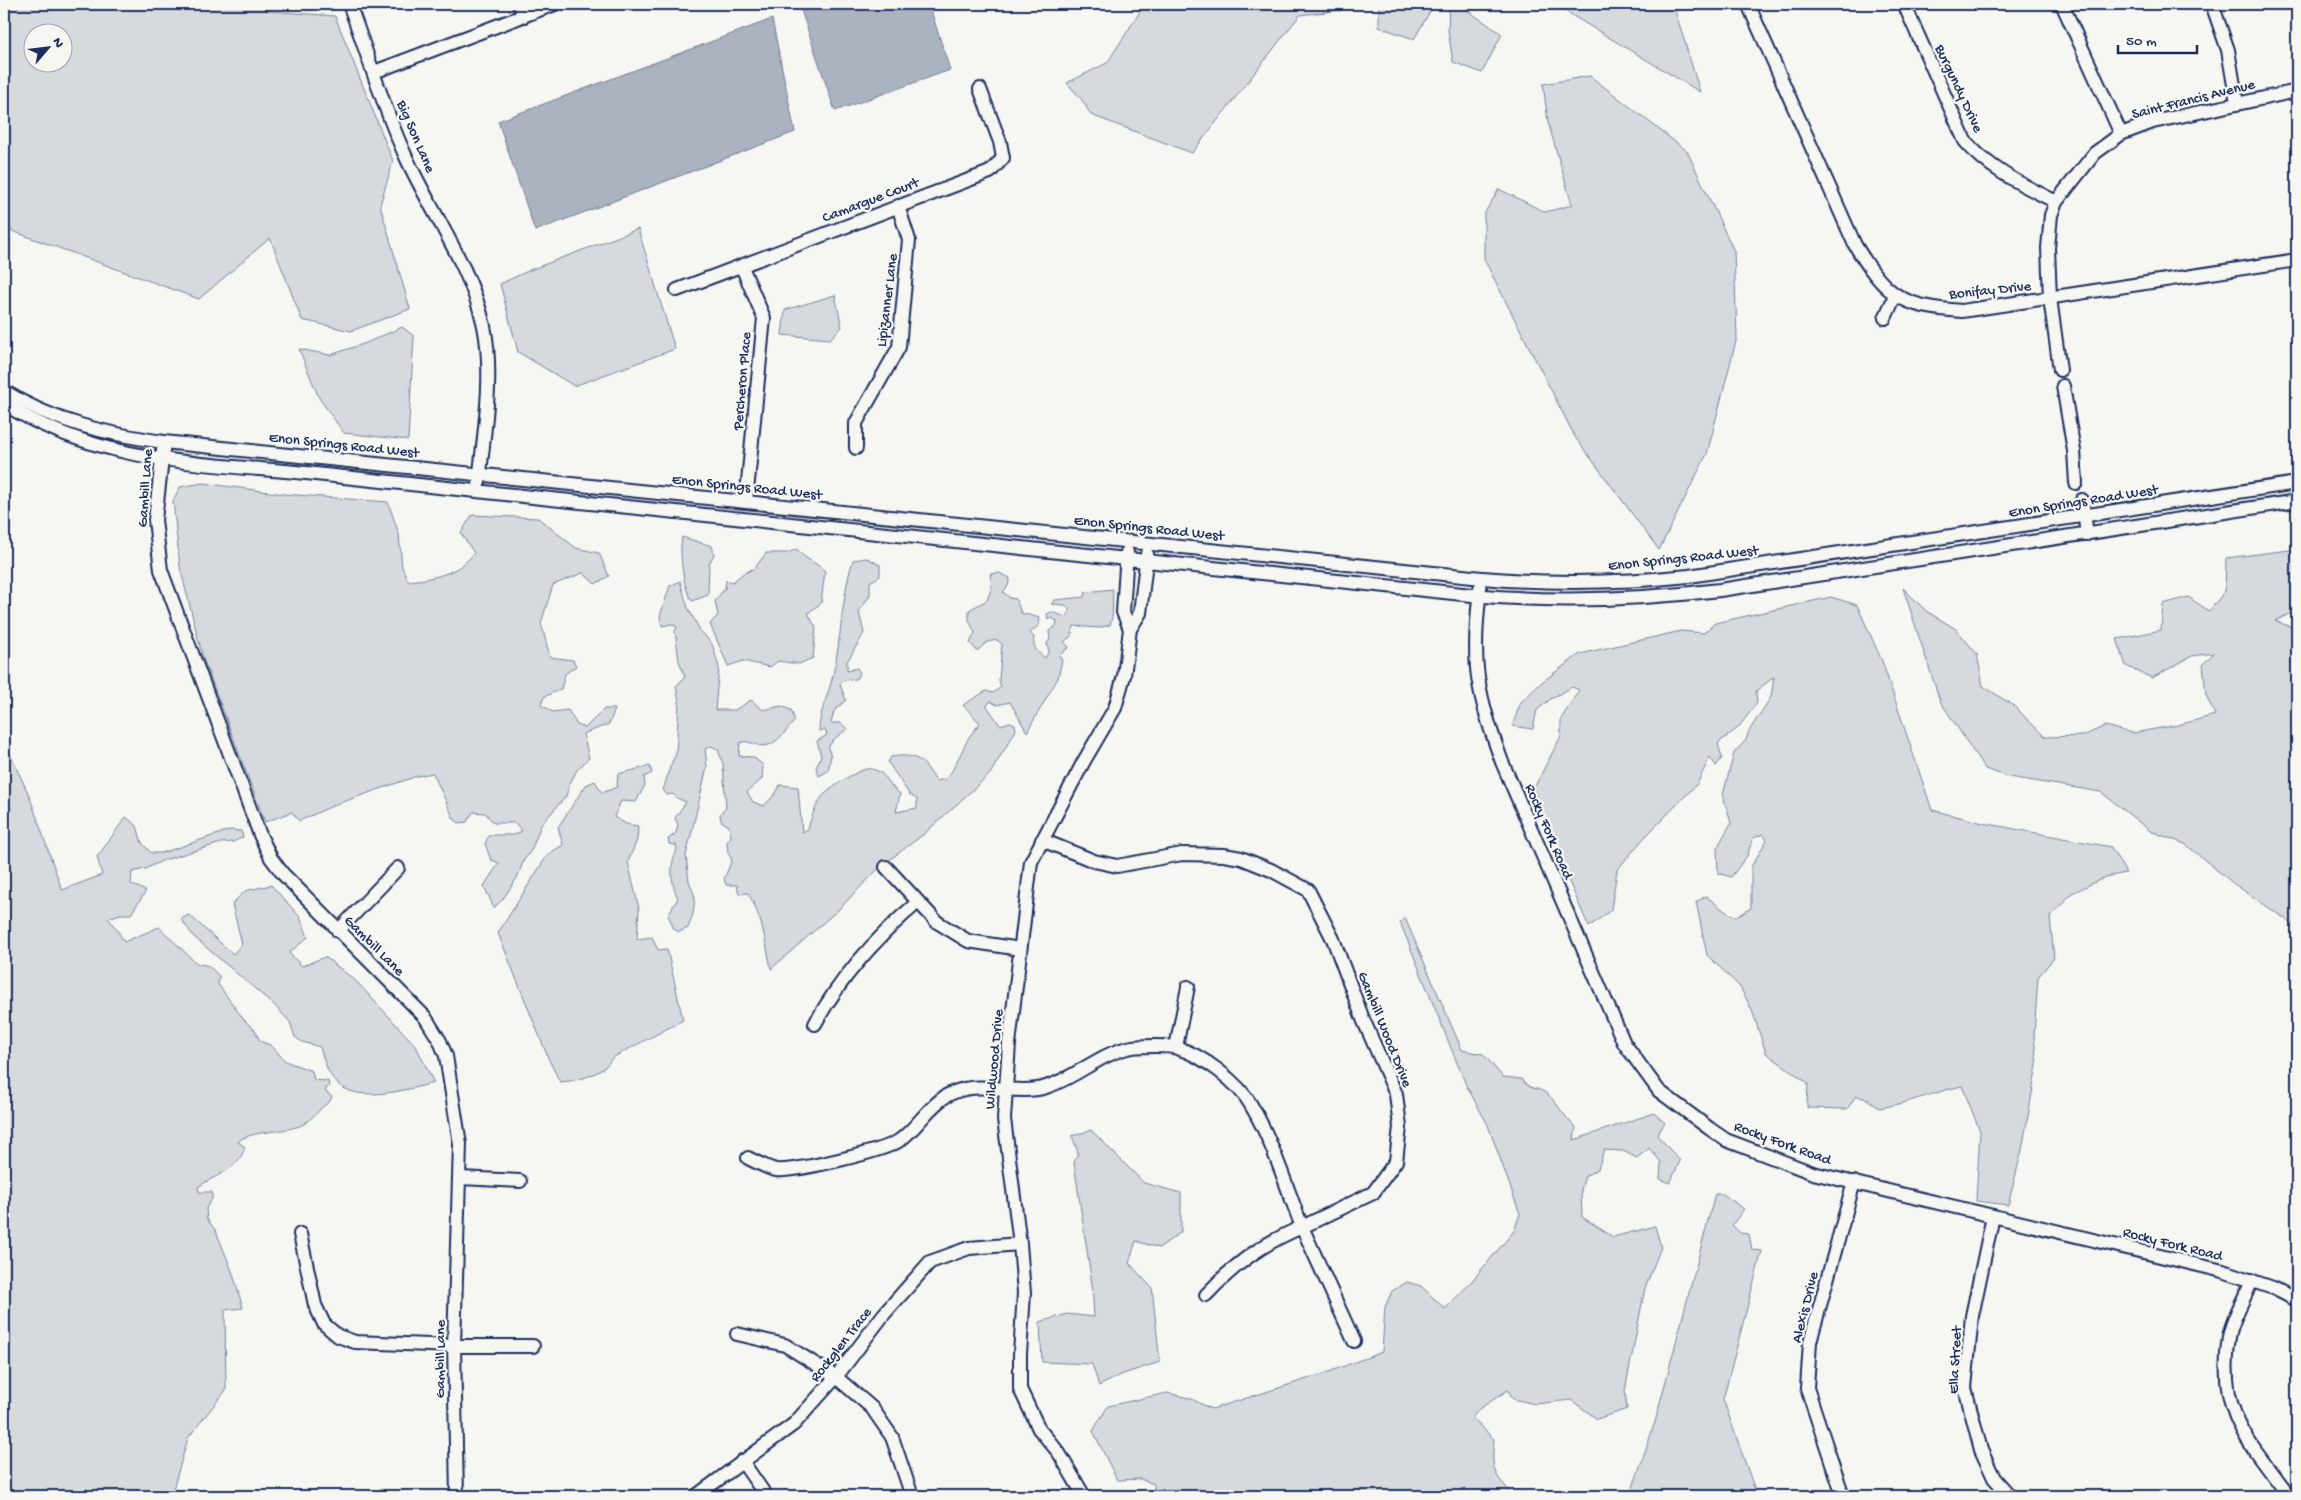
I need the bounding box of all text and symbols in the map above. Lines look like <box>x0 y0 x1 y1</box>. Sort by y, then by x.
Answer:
north arrow <box>22 22 72 72</box>
scale bar <box>2118 22 2197 54</box>
text: 50 m <box>2126 33 2157 51</box>
text: N <box>48 35 67 51</box>
street label: Burgundy Drive <box>1930 41 1987 136</box>
street label: Saint Francis Avenue <box>2130 76 2257 124</box>
street label: Big Son Lane <box>391 97 439 176</box>
street label: Camargue Court <box>820 174 923 228</box>
street label: Lipizanner Lane <box>873 252 903 348</box>
street label: Bonifay Drive <box>1947 278 2032 304</box>
street label: Percheron Place <box>730 331 756 432</box>
street label: Enon Springs Road West <box>268 429 422 463</box>
street label: Gambill Lane <box>134 448 158 528</box>
street label: Enon Springs Road West <box>671 471 825 505</box>
street label: Enon Springs Road West <box>2007 481 2161 523</box>
street label: Enon Springs Road West <box>1073 512 1227 546</box>
street label: Enon Springs Road West <box>1607 542 1761 576</box>
street label: Rocky Fork Road <box>1520 781 1577 883</box>
street label: Gambill Lane <box>339 912 408 981</box>
street label: Gambill Wood Drive <box>1353 969 1416 1090</box>
street label: Wildwood Drive <box>982 1008 1008 1110</box>
street label: Rocky Fork Road <box>1731 1118 1835 1170</box>
street label: Rocky Fork Road <box>2121 1224 2225 1266</box>
street label: Alexis Drive <box>1788 1270 1824 1345</box>
street label: Rockglen Trace <box>807 1304 877 1386</box>
street label: Gambill Lane <box>432 1320 450 1398</box>
street label: Ella Street <box>1945 1324 1967 1394</box>

